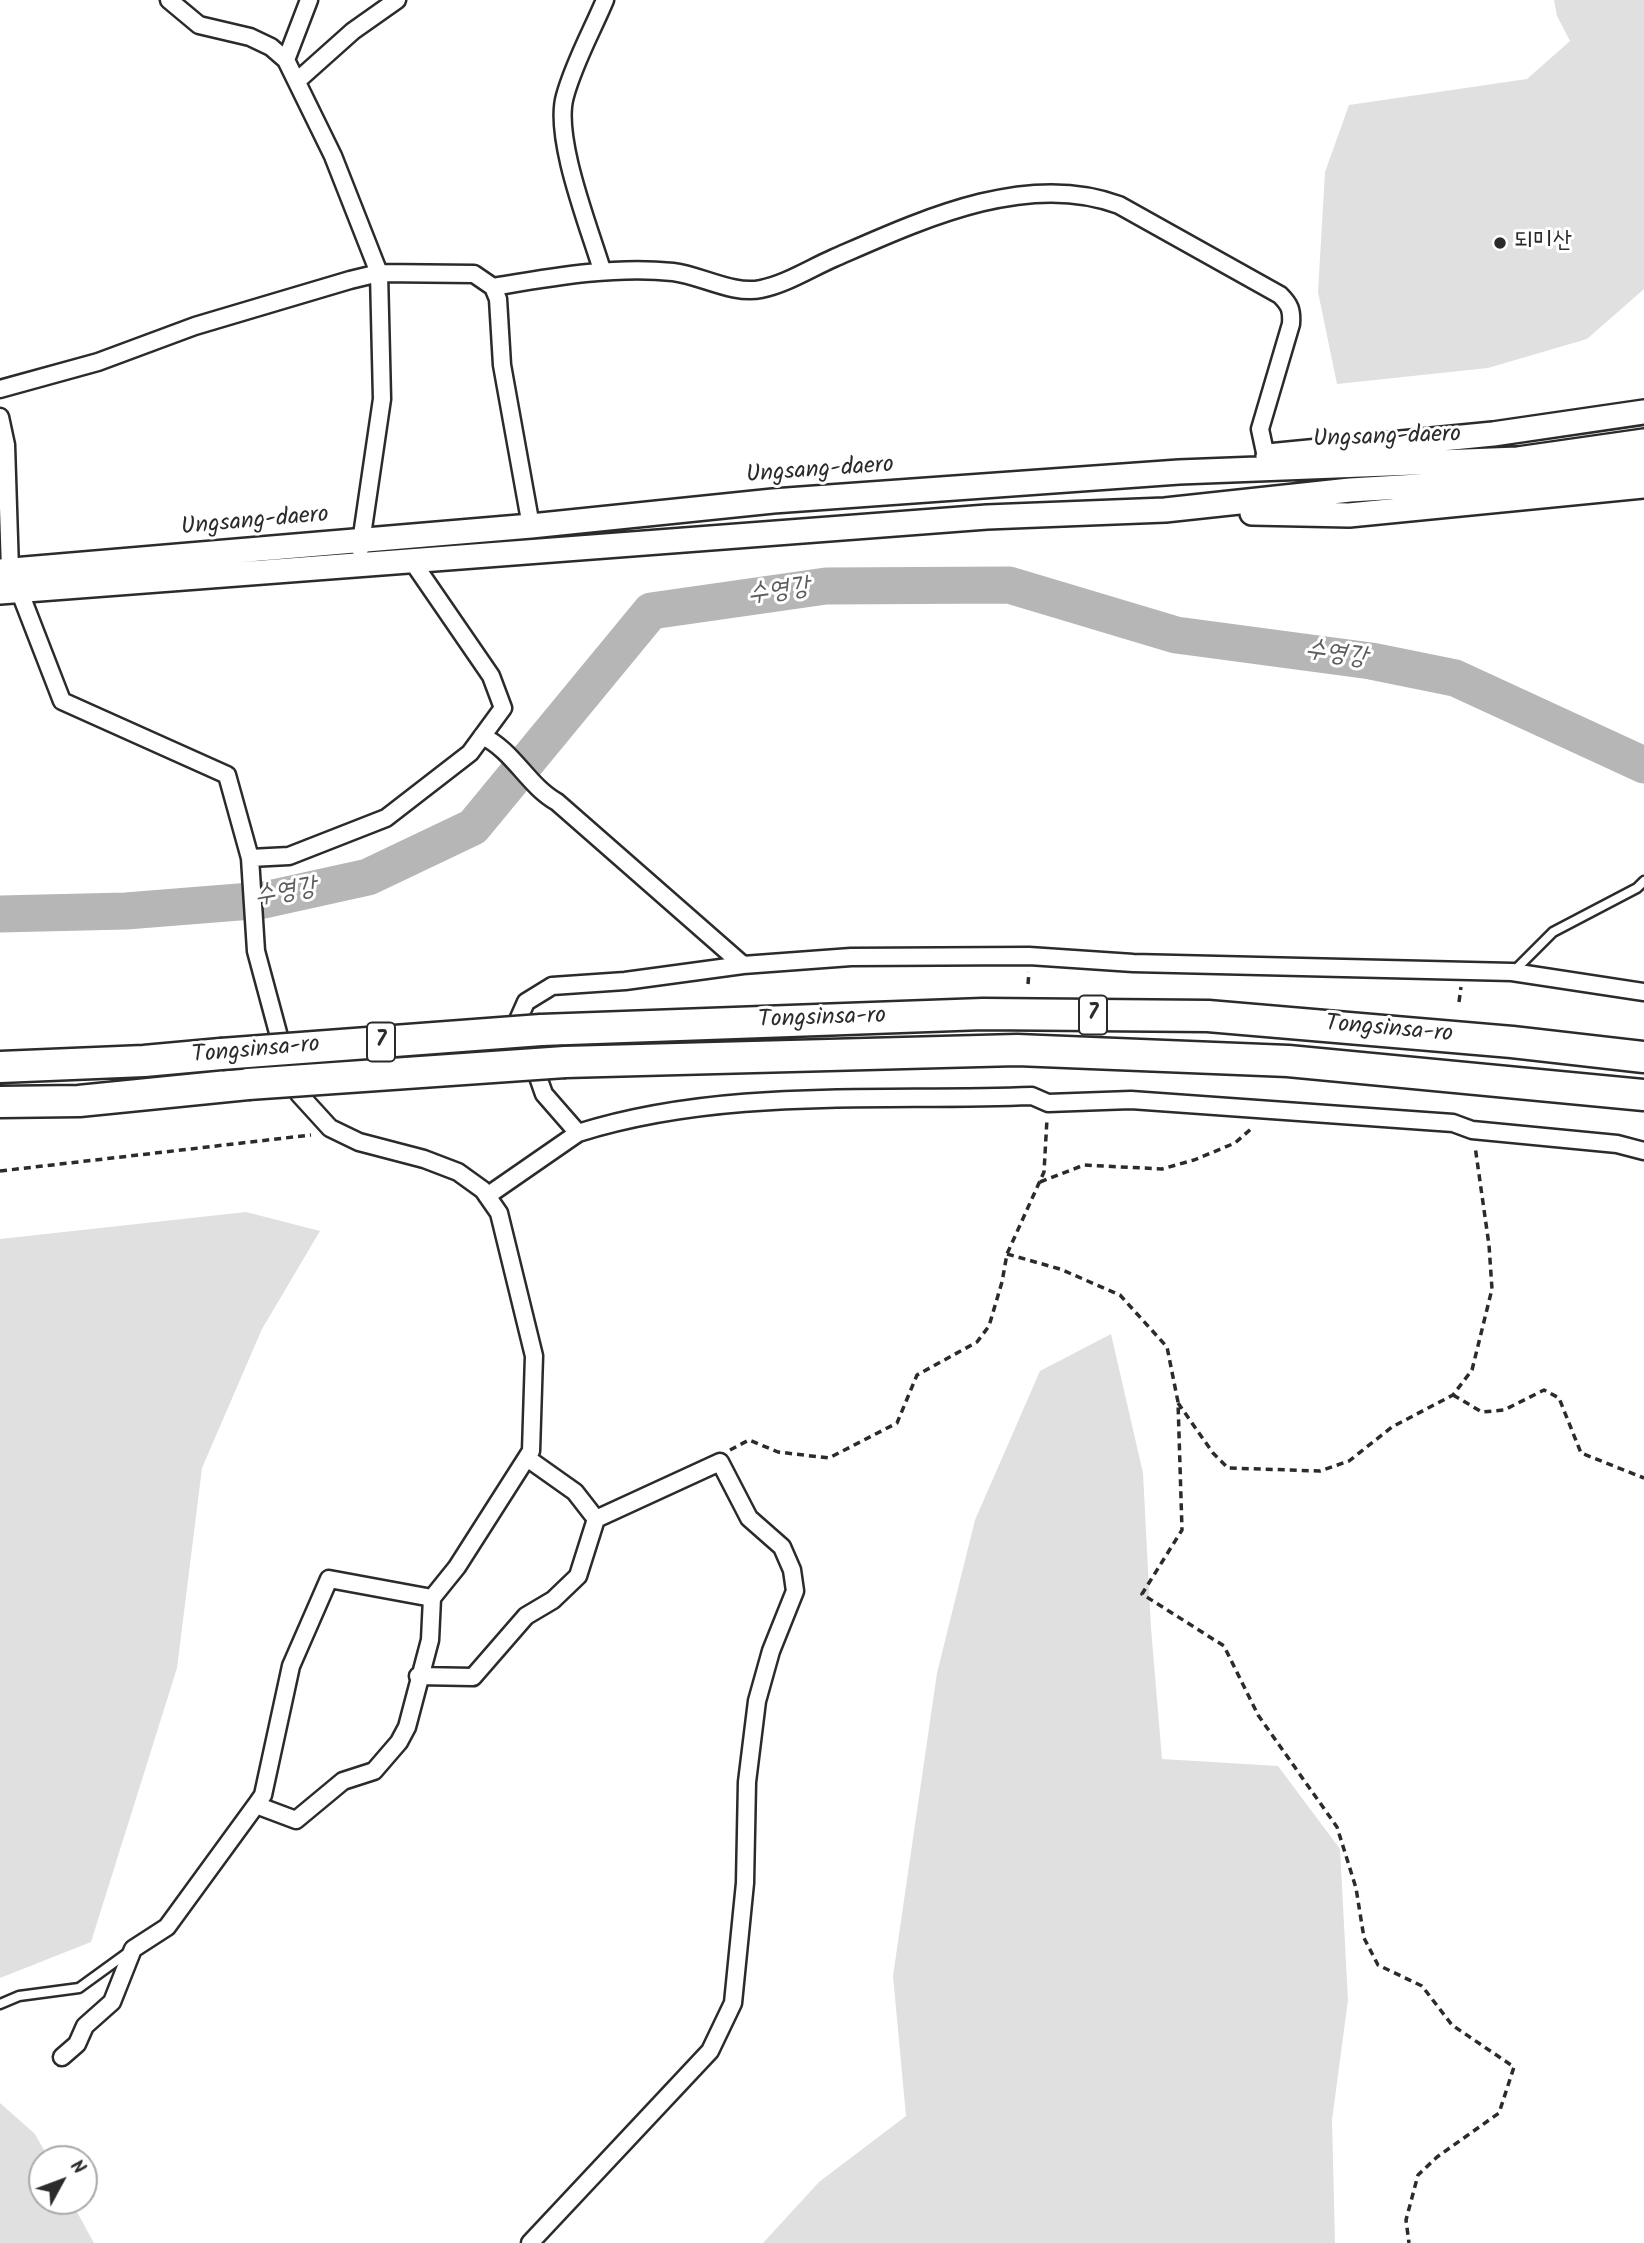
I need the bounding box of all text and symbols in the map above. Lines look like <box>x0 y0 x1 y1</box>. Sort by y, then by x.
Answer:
place label: 되미산 <box>1514 229 1572 257</box>
marker: 되미산 <box>1492 235 1508 251</box>
street label: Ungsang-daero <box>1313 422 1461 456</box>
street label: Ungsang-daero <box>745 452 895 492</box>
street label: Ungsang-daero <box>180 502 330 544</box>
water label: 수영강 <box>746 573 812 613</box>
water label: 수영강 <box>1303 636 1369 676</box>
water label: 수영강 <box>252 873 320 915</box>
road number: 7 <box>1079 996 1107 1034</box>
street label: Tongsinsa-ro <box>758 1003 886 1037</box>
street label: Tongsinsa-ro <box>1324 1011 1454 1051</box>
road number: 7 <box>367 1023 395 1062</box>
street label: Tongsinsa-ro <box>191 1032 321 1072</box>
north arrow <box>28 2145 98 2215</box>
text: N <box>62 2153 93 2182</box>

